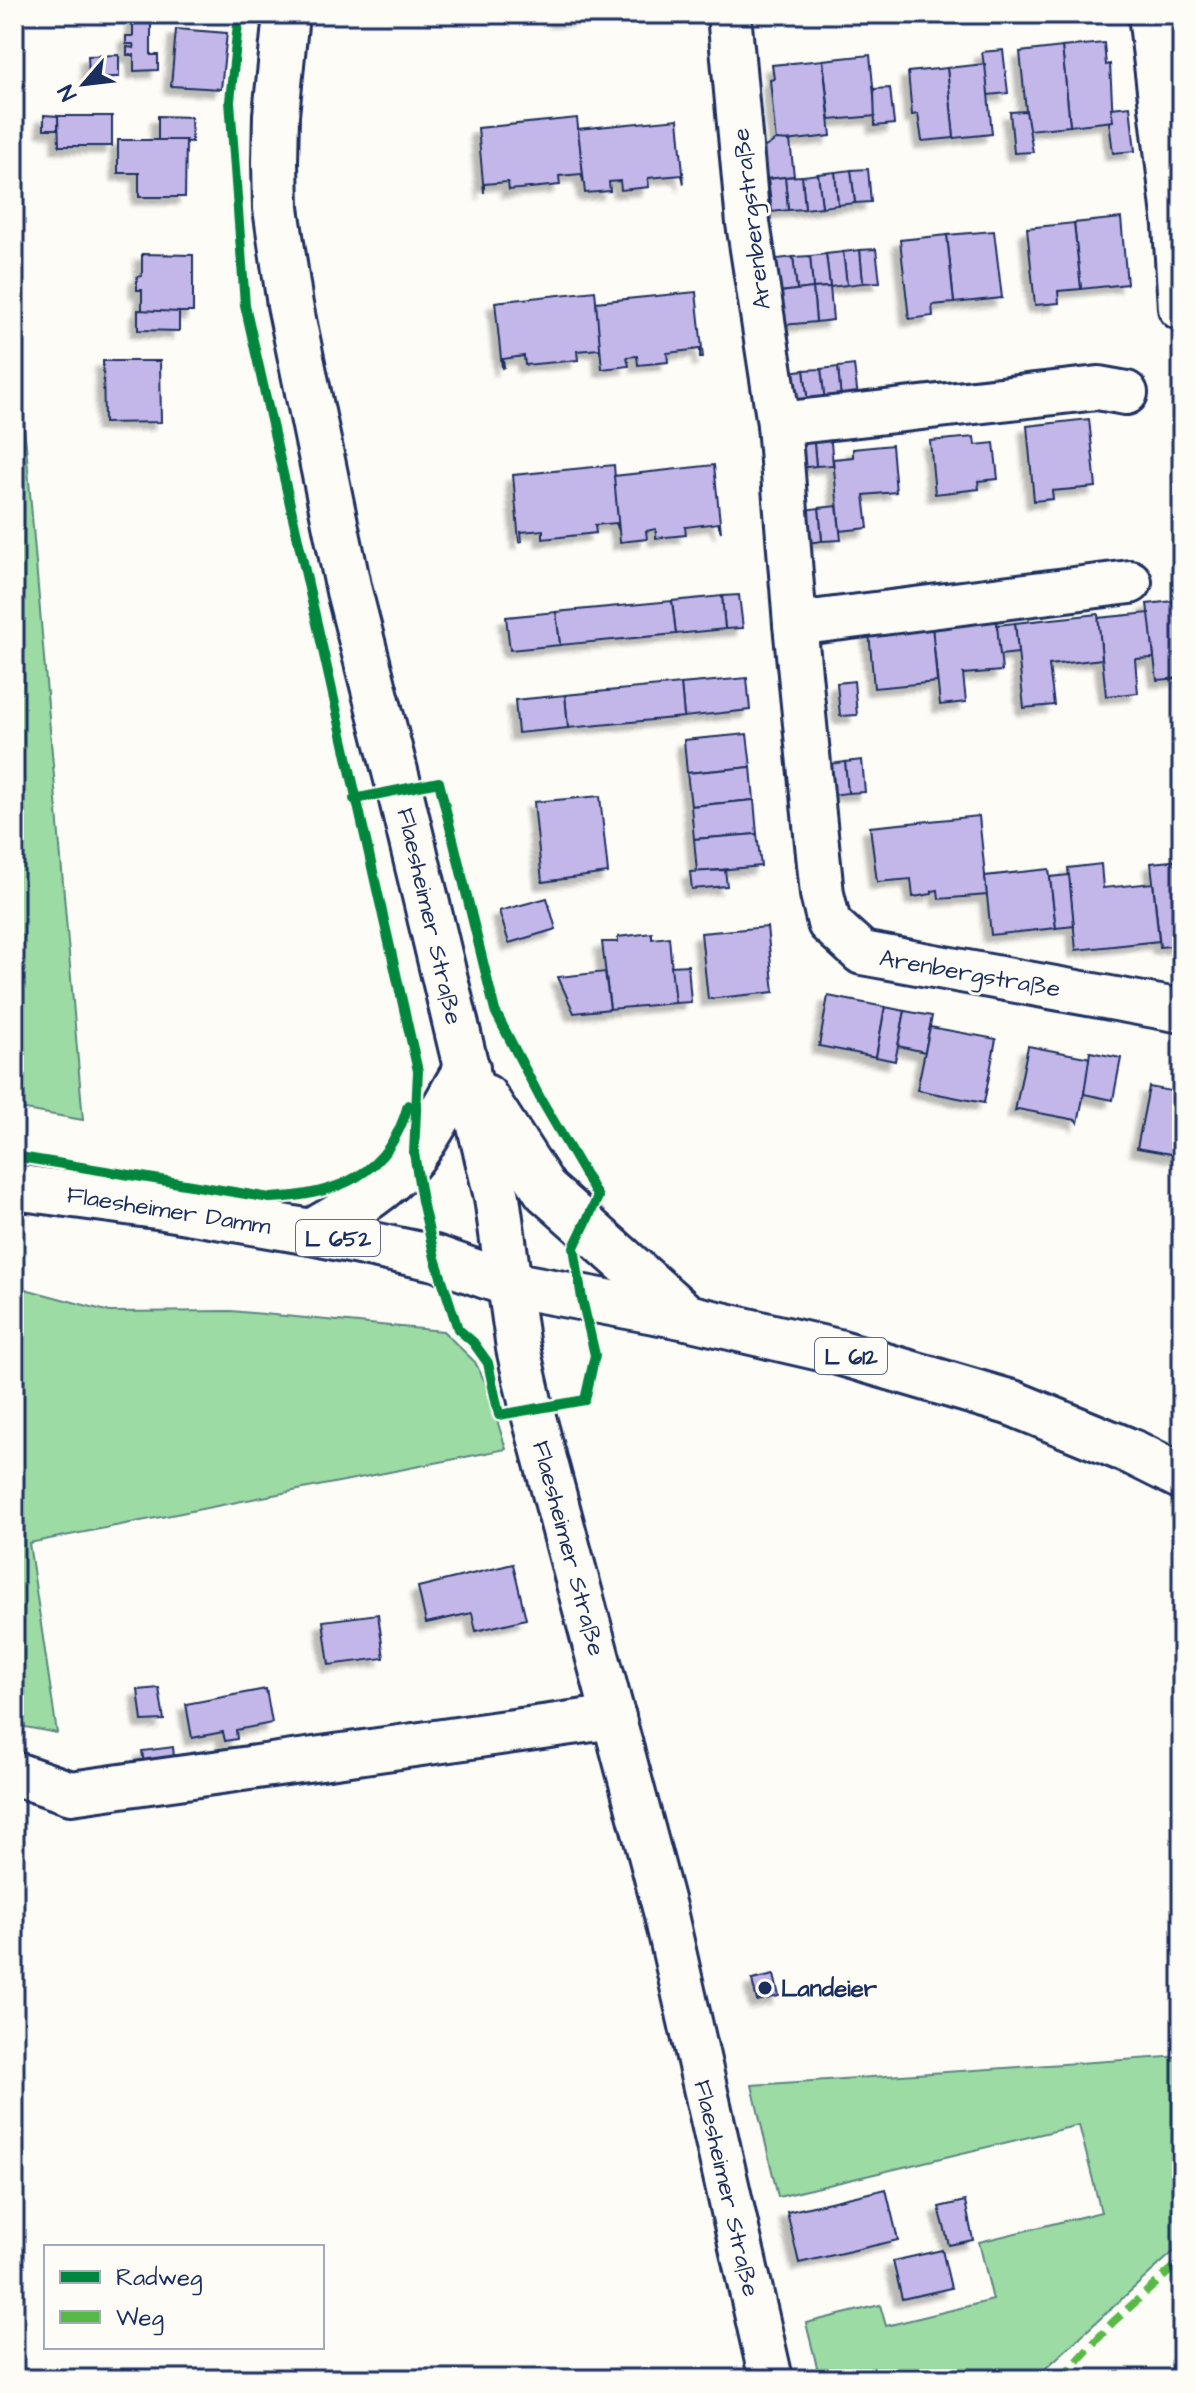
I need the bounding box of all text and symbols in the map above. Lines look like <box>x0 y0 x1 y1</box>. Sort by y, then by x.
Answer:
north arrow <box>44 44 124 124</box>
text: N <box>51 79 85 106</box>
street label: Arenbergstraße <box>724 126 781 312</box>
street label: Flaesheimer Straße <box>388 805 470 1028</box>
street label: Arenbergstraße <box>877 941 1063 1008</box>
street label: Flaesheimer Damm <box>65 1178 273 1244</box>
road number: L 652 <box>296 1220 380 1256</box>
road number: L 612 <box>815 1338 887 1374</box>
street label: Flaesheimer Straße <box>523 1437 613 1660</box>
place label: Landeier <box>781 1972 878 2006</box>
marker: Landeier <box>756 1979 774 1997</box>
street label: Flaesheimer Straße <box>685 2077 767 2300</box>
legend <box>44 2245 324 2349</box>
text: Radweg <box>116 2261 202 2296</box>
text: Weg <box>116 2301 164 2336</box>

